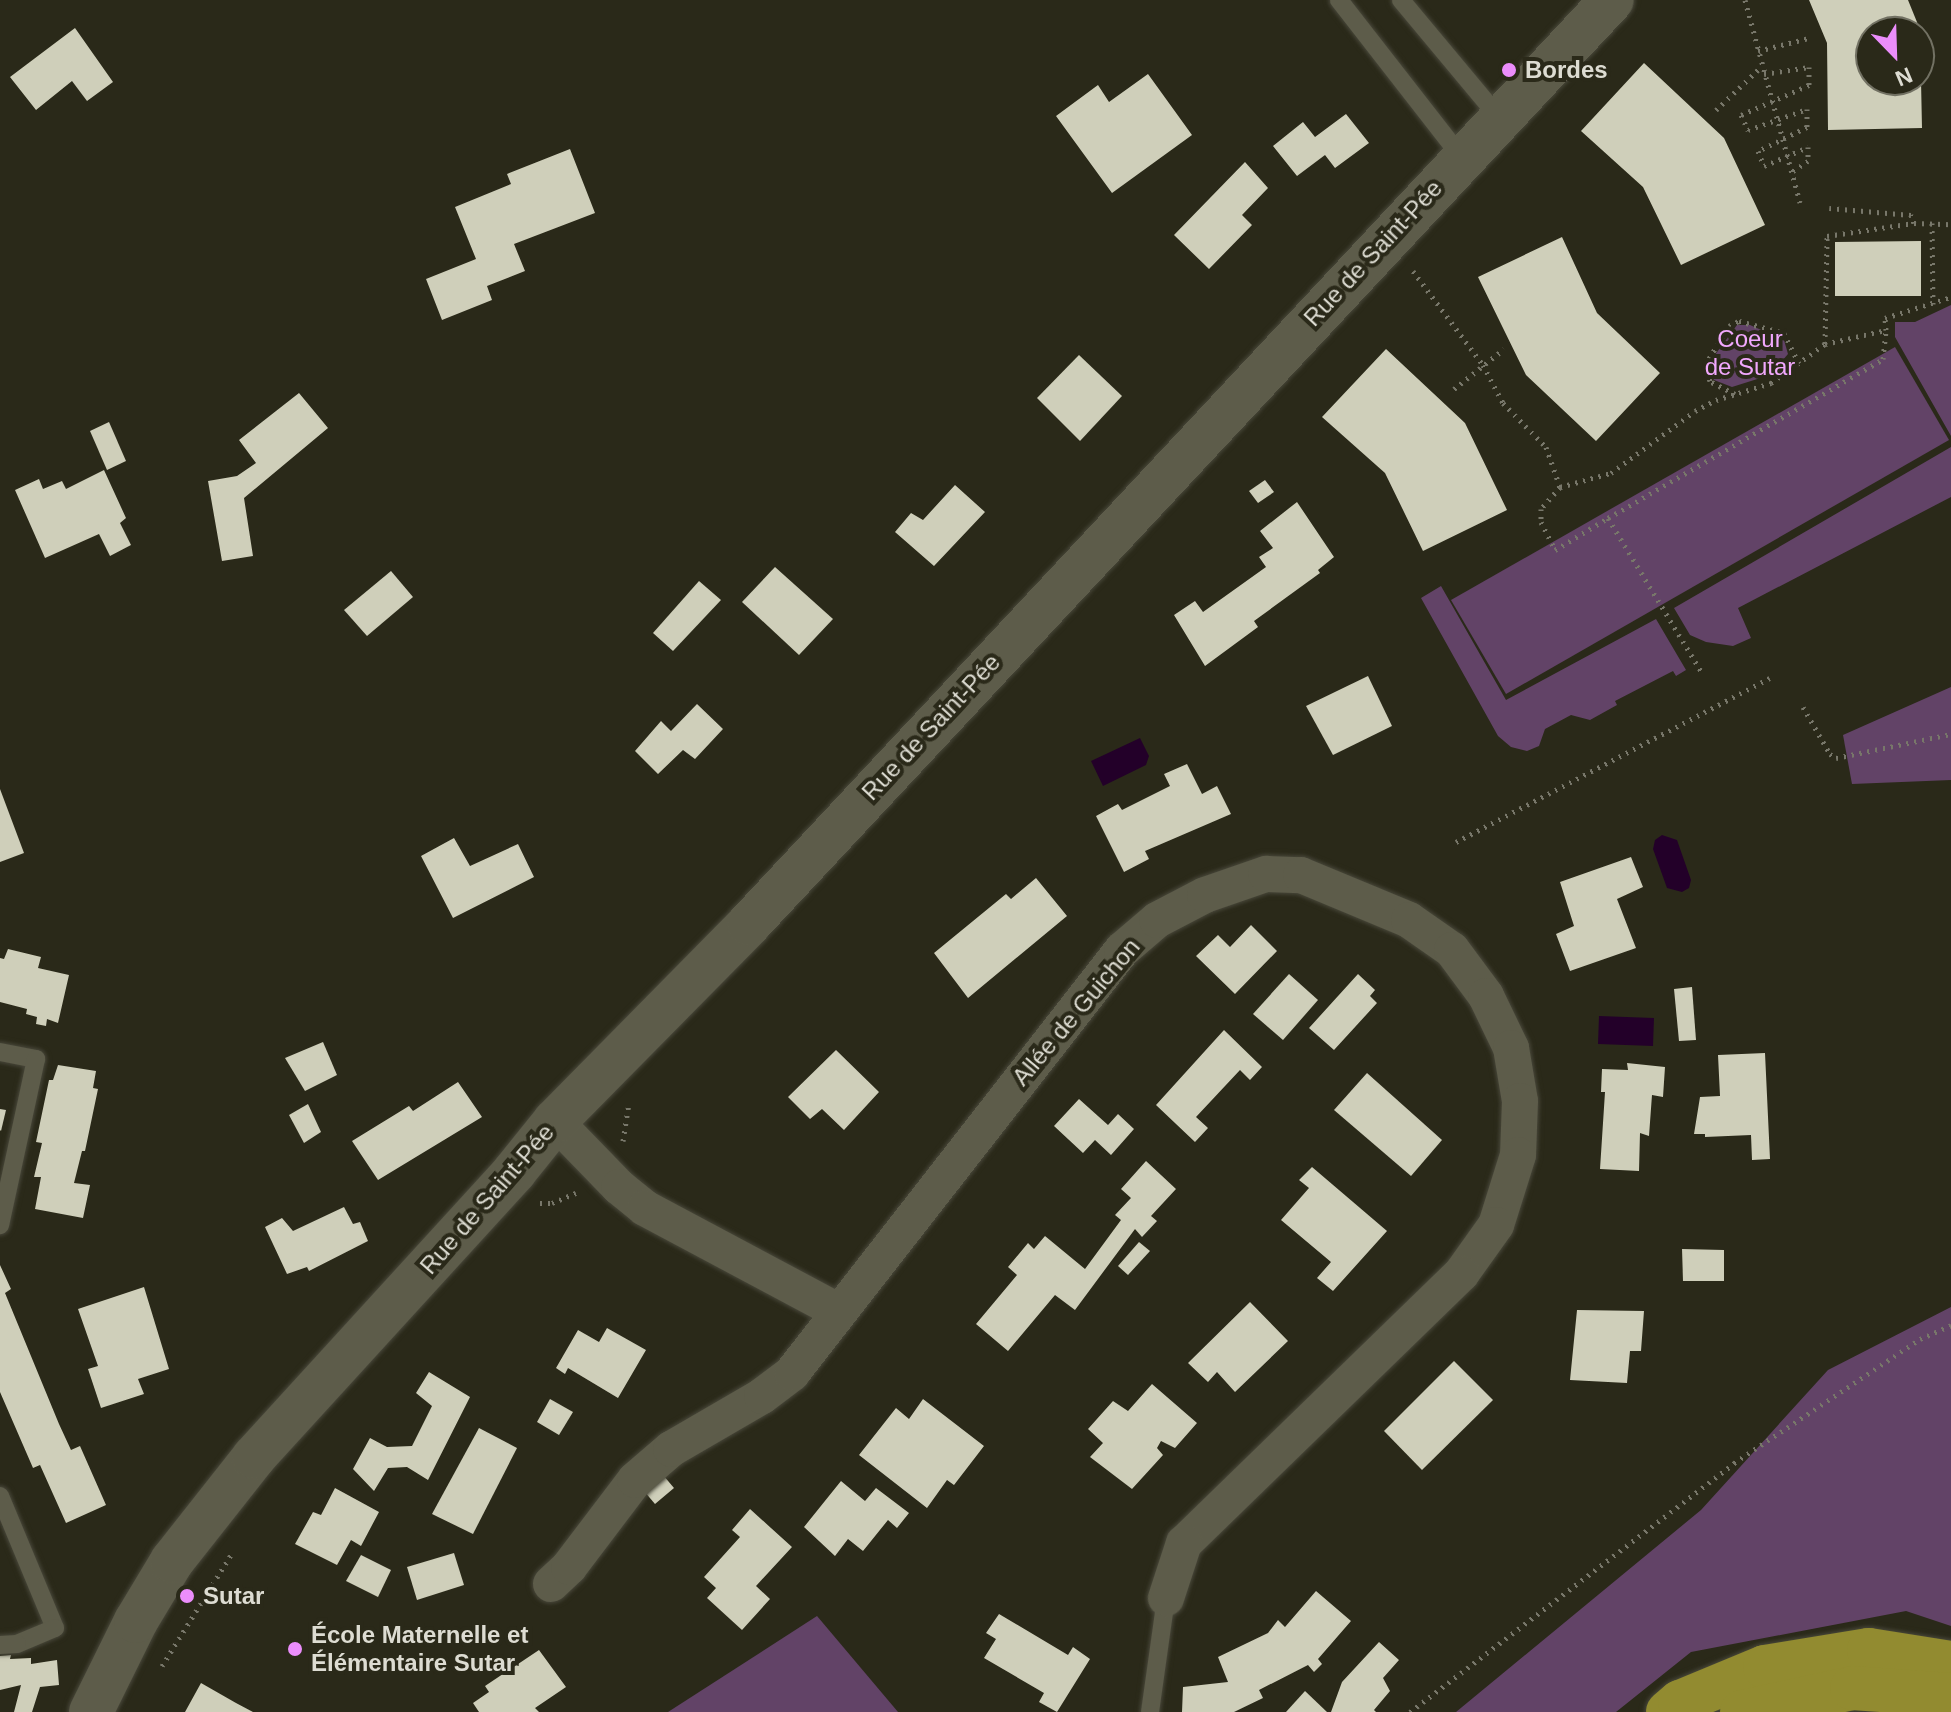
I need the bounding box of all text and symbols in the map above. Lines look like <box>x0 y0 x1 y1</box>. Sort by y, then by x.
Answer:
north arrow <box>1855 16 1935 96</box>
place label: Bordes <box>1525 56 1608 84</box>
marker: Bordes <box>1500 61 1518 79</box>
text: N <box>1892 62 1916 91</box>
street label: Rue de Saint-Pée <box>1298 174 1448 332</box>
park label: Coeur de Sutar <box>1705 325 1795 381</box>
street label: Rue de Saint-Pée <box>856 648 1006 806</box>
street label: Allée de Guichon <box>1006 933 1146 1091</box>
street label: Rue de Saint-Pée <box>414 1118 560 1280</box>
place label: Sutar <box>203 1582 264 1610</box>
marker: Sutar <box>178 1587 196 1605</box>
place label: École Maternelle et Élémentaire Sutar <box>311 1621 528 1677</box>
marker: École Maternelle et Élémentaire Sutar <box>286 1640 304 1658</box>

